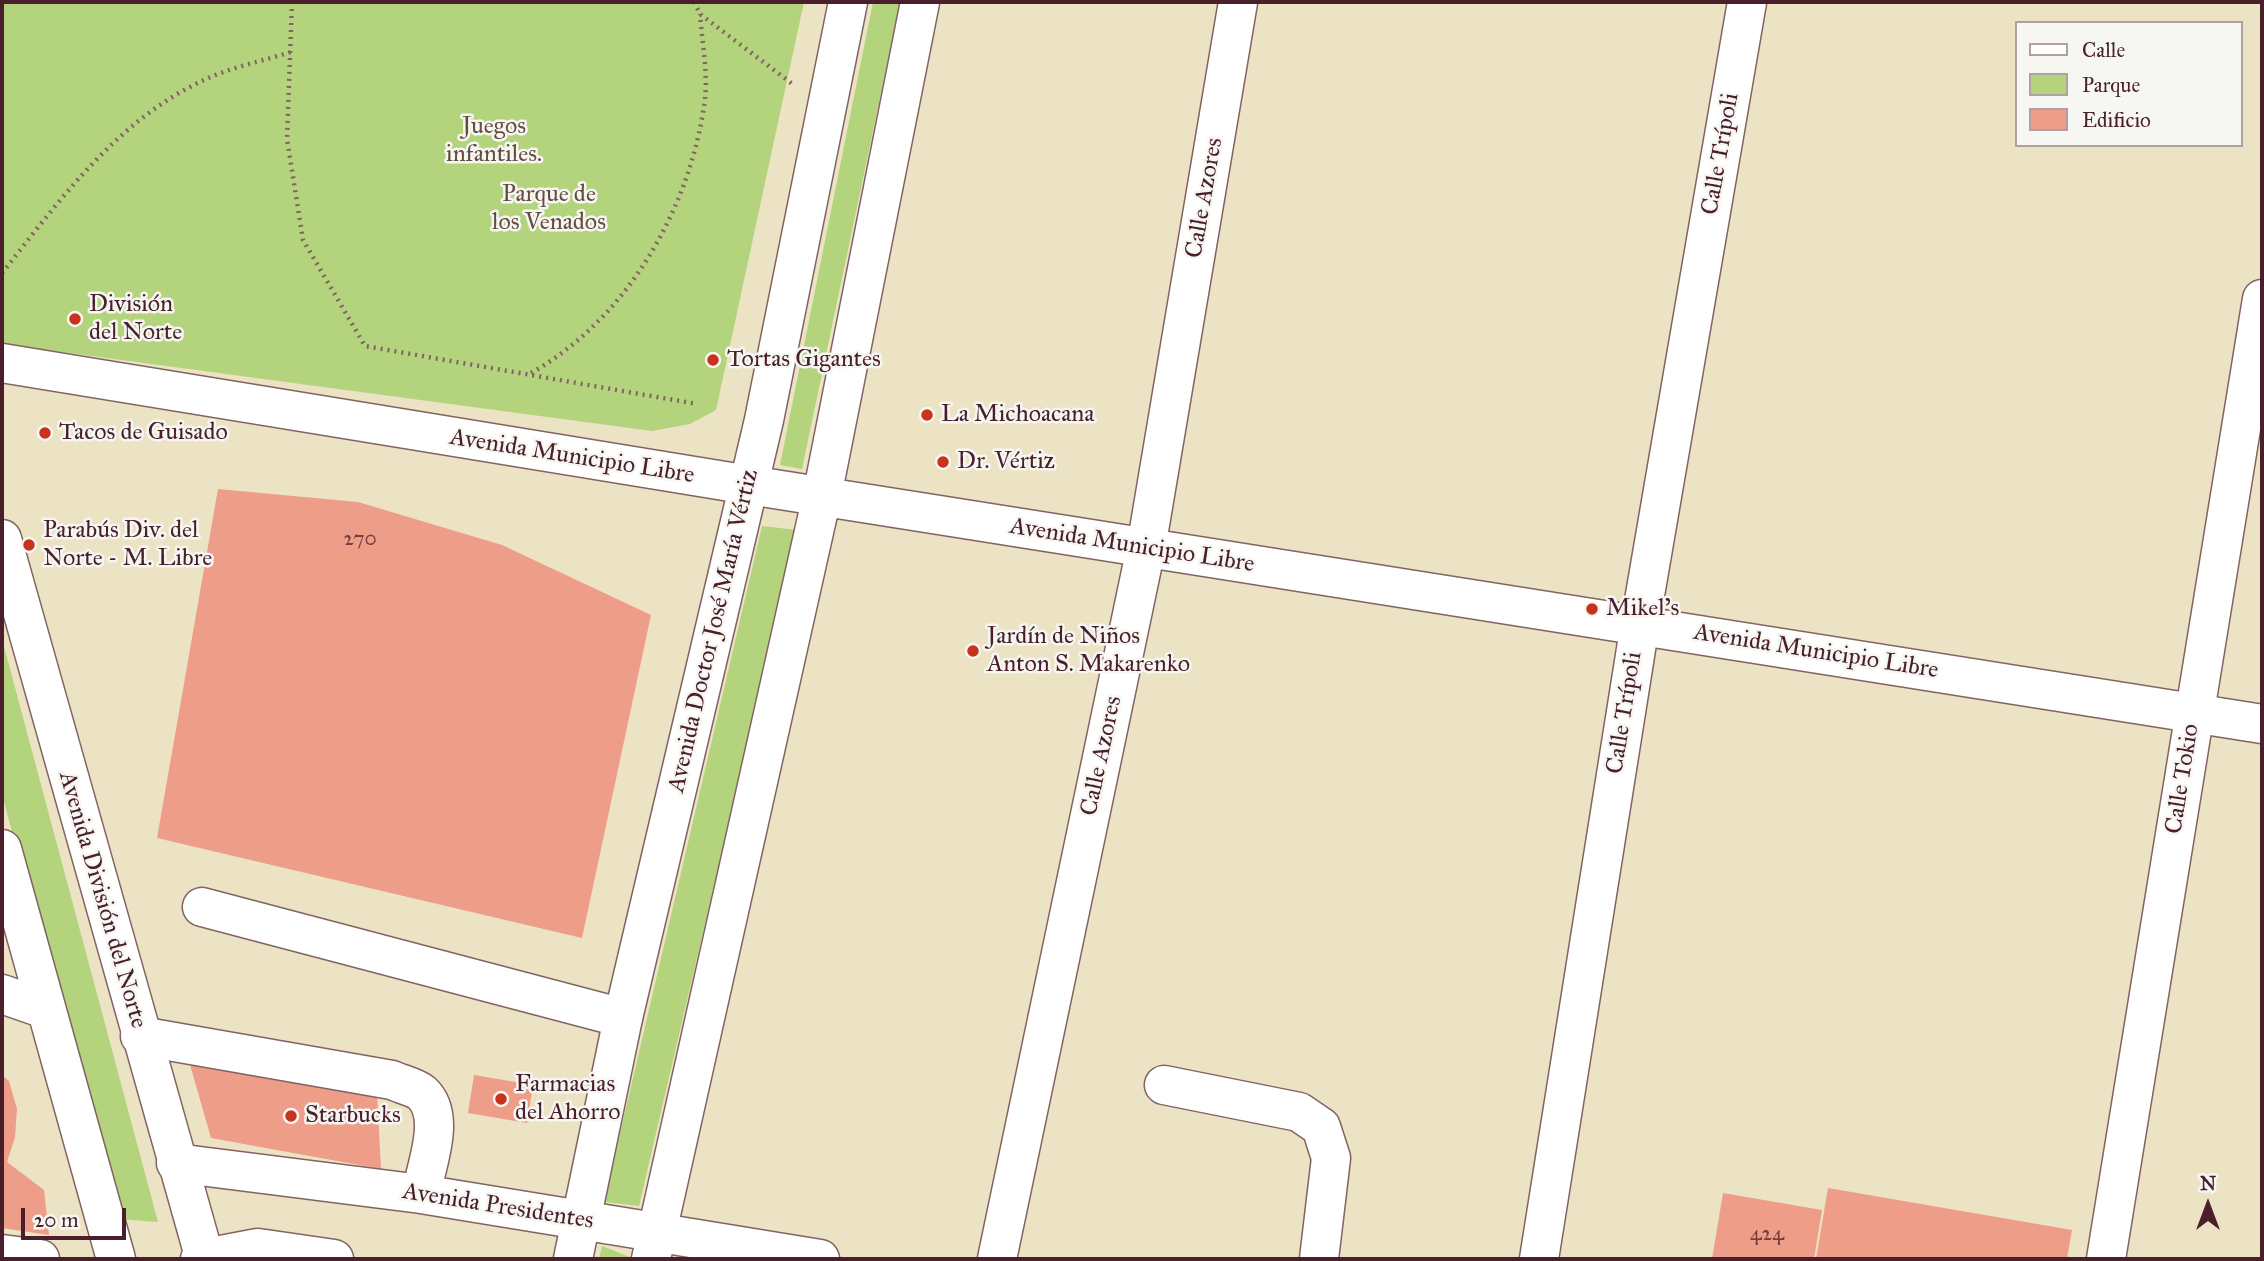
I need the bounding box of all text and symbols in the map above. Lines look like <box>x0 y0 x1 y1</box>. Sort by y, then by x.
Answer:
legend <box>2016 21 2243 147</box>
text: Calle <box>2082 37 2125 63</box>
text: Parque <box>2082 72 2140 98</box>
street label: Calle Trípoli <box>1696 91 1746 217</box>
text: Edificio <box>2082 107 2151 133</box>
park label: Juegos infantiles. <box>446 113 542 169</box>
street label: Calle Azores <box>1180 136 1230 260</box>
park label: Parque de los Venados <box>492 181 606 237</box>
place label: División del Norte <box>89 291 182 347</box>
marker: División del Norte <box>67 311 83 327</box>
place label: Tortas Gigantes <box>727 346 881 374</box>
marker: Tortas Gigantes <box>705 352 721 368</box>
place label: La Michoacana <box>941 401 1094 429</box>
marker: La Michoacana <box>919 407 935 423</box>
place label: Tacos de Guisado <box>59 419 228 447</box>
street label: Avenida Municipio Libre <box>448 423 696 491</box>
marker: Tacos de Guisado <box>37 425 53 441</box>
place label: Dr. Vértiz <box>957 448 1055 476</box>
marker: Dr. Vértiz <box>935 454 951 470</box>
street label: Avenida Doctor José María Vértiz <box>663 467 765 795</box>
street label: Avenida Municipio Libre <box>1008 512 1256 580</box>
place label: Parabús Div. del Norte - M. Libre <box>43 517 212 573</box>
house number: 270 <box>343 527 377 553</box>
marker: Parabús Div. del Norte - M. Libre <box>21 537 37 553</box>
place label: Mikel's <box>1606 595 1679 623</box>
marker: Mikel's <box>1584 601 1600 617</box>
street label: Avenida Municipio Libre <box>1692 618 1940 686</box>
place label: Jardín de Niños Anton S. Makarenko <box>987 623 1190 679</box>
marker: Jardín de Niños Anton S. Makarenko <box>965 643 981 659</box>
street label: Calle Trípoli <box>1601 650 1649 776</box>
street label: Calle Azores <box>1075 694 1129 818</box>
street label: Calle Tokio <box>2160 722 2206 836</box>
street label: Avenida División del Norte <box>52 768 152 1032</box>
place label: Farmacias del Ahorro <box>515 1071 620 1127</box>
marker: Farmacias del Ahorro <box>493 1091 509 1107</box>
place label: Starbucks <box>305 1102 401 1130</box>
marker: Starbucks <box>283 1108 299 1124</box>
north arrow <box>2173 1170 2243 1240</box>
text: N <box>2200 1172 2216 1195</box>
street label: Avenida Presidentes <box>400 1178 596 1236</box>
scale bar <box>24 1194 130 1238</box>
text: 20 m <box>34 1207 79 1233</box>
house number: 424 <box>1750 1222 1784 1248</box>

